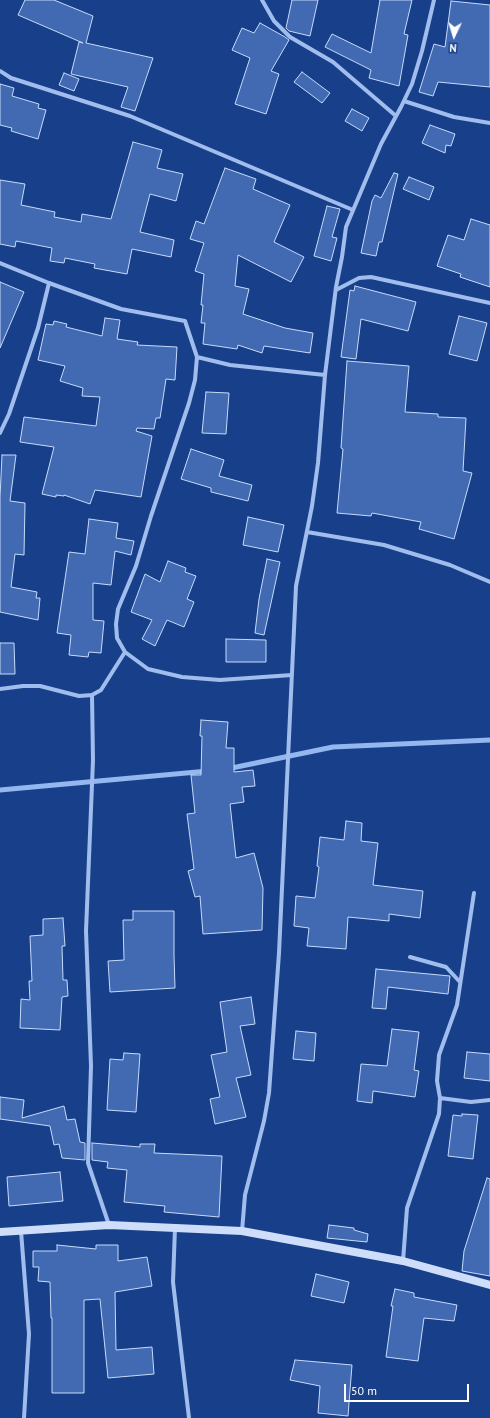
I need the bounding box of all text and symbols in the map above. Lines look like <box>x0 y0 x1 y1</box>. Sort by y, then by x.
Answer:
north arrow <box>434 16 474 56</box>
text: N <box>449 41 457 55</box>
scale bar <box>346 1376 471 1402</box>
text: 50 m <box>351 1383 377 1398</box>

